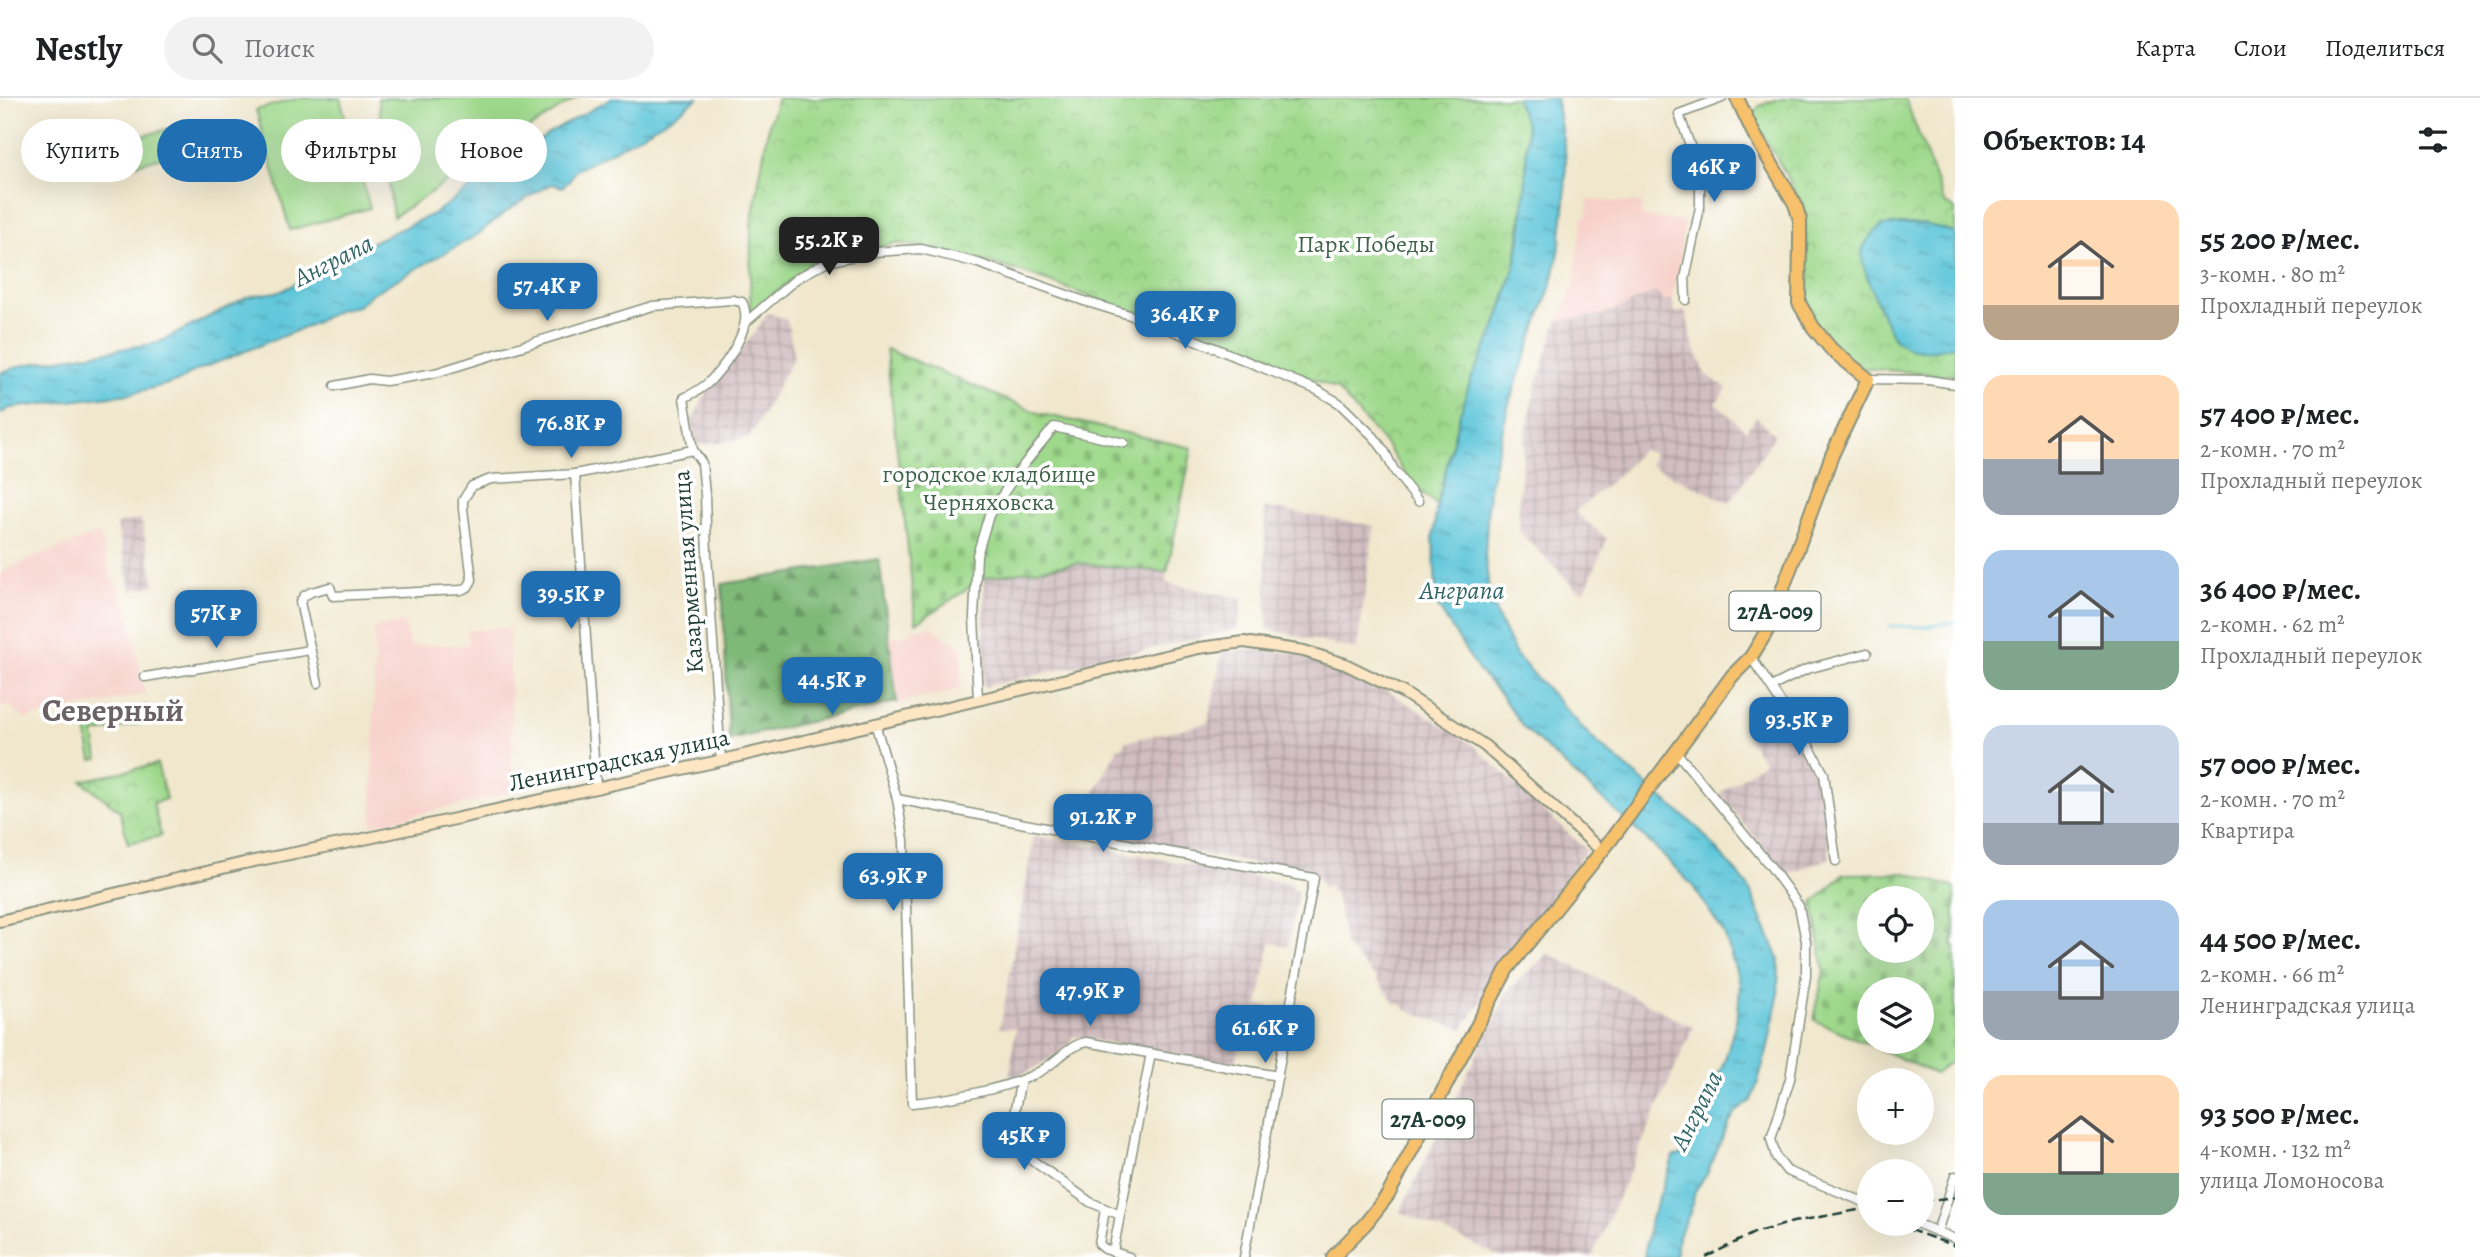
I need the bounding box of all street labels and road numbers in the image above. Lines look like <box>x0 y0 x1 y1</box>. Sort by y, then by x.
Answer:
street label: Казарменная улица <box>665 469 711 675</box>
road number: 27А-009 <box>1730 592 1820 631</box>
street label: Ленинградская улица <box>506 721 732 799</box>
road number: 27А-009 <box>1382 1100 1474 1138</box>

